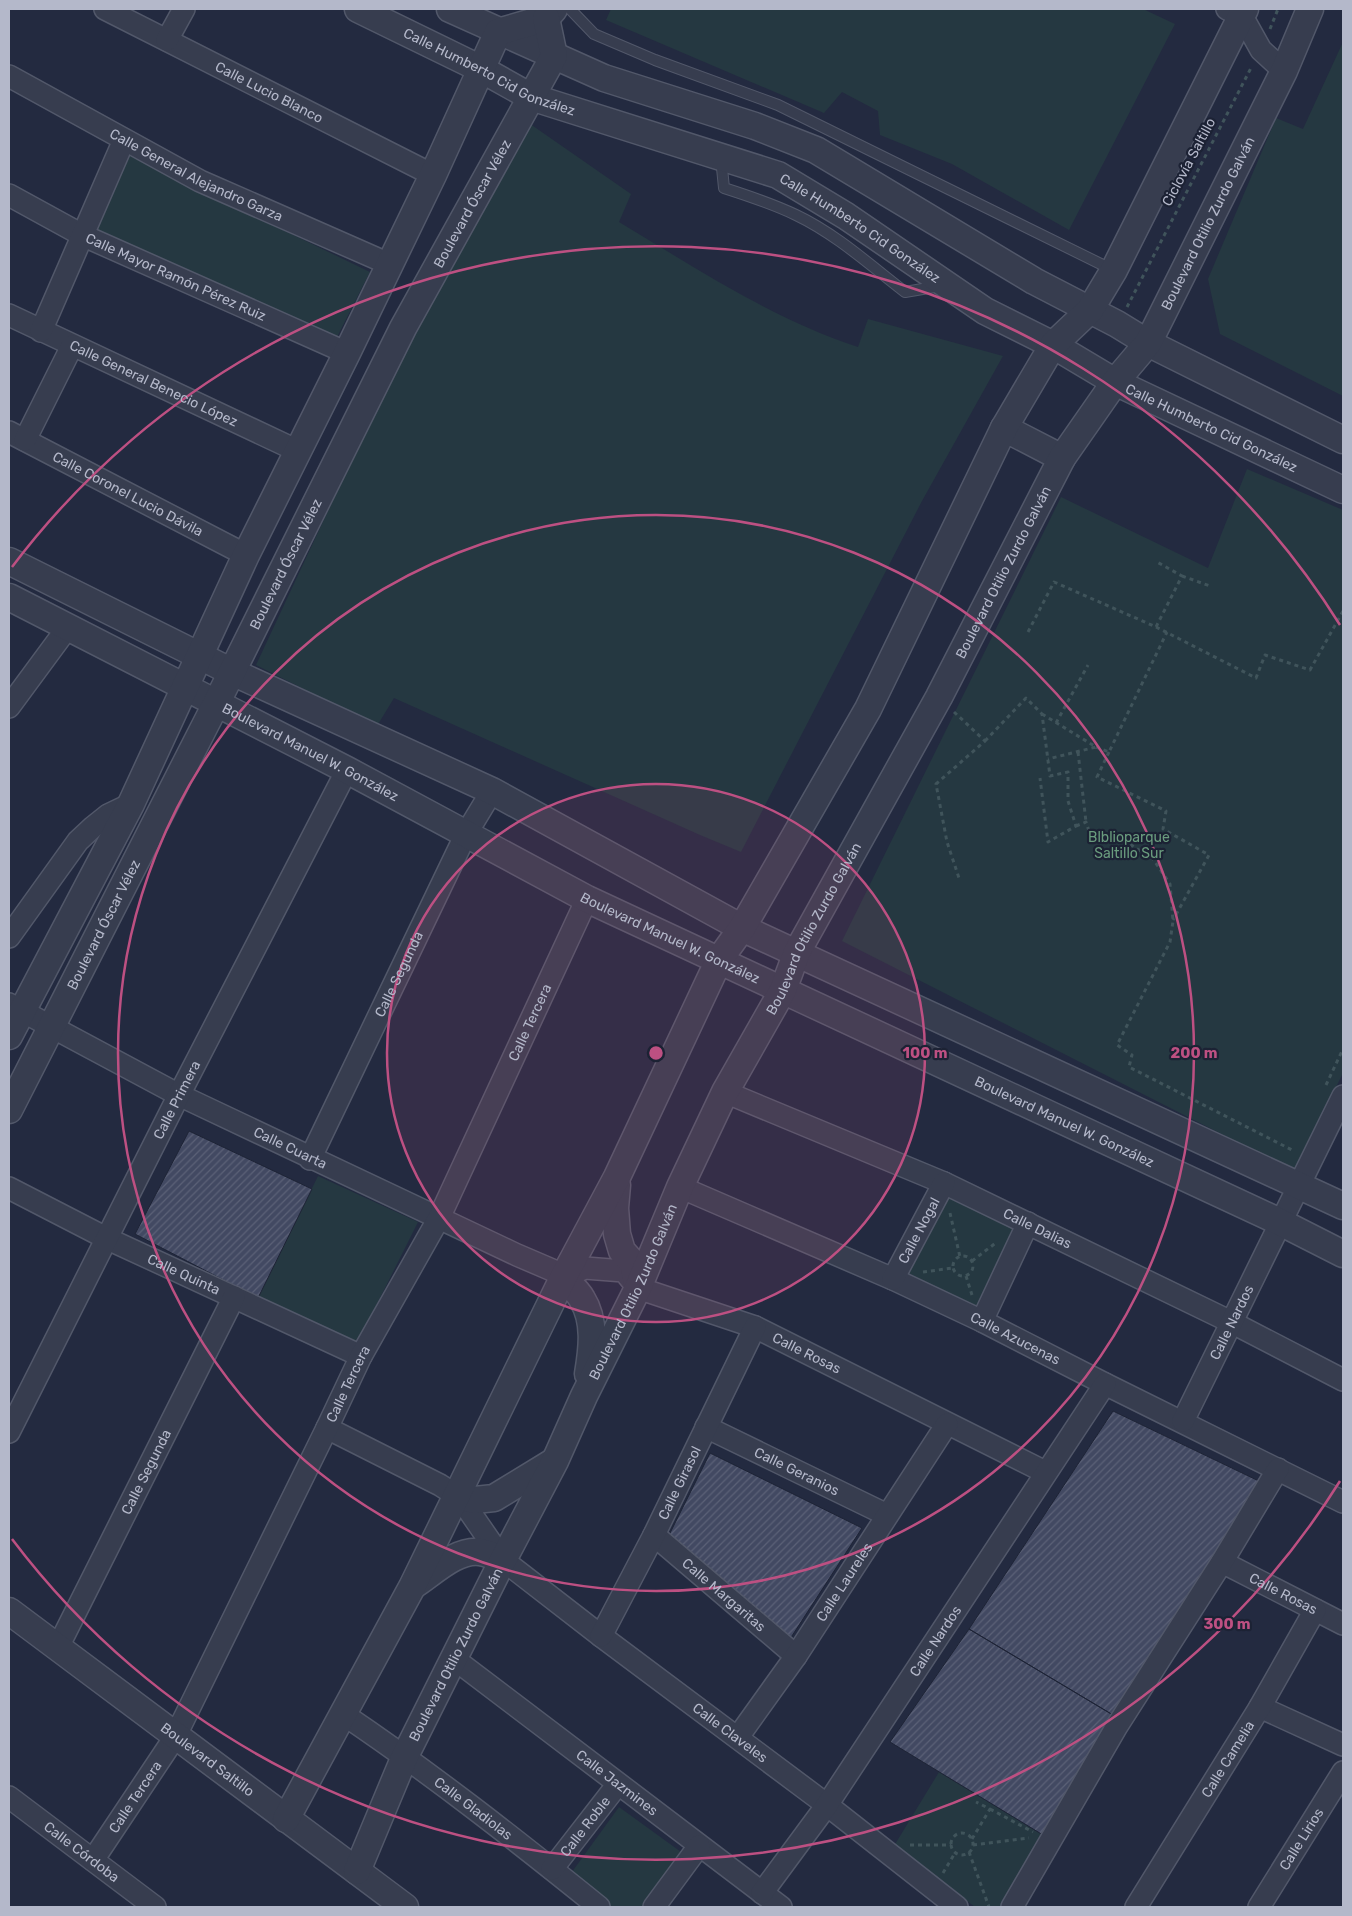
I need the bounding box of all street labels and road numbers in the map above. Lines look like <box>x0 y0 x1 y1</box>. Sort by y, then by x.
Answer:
street label: Calle Humberto Cid González <box>401 24 577 119</box>
street label: Calle Lucio Blanco <box>212 58 326 126</box>
street label: Ciclovía Saltillo <box>1159 115 1219 209</box>
street label: Calle General Alejandro Garza <box>107 125 286 225</box>
street label: Boulevard Otilio Zurdo Galván <box>1157 134 1258 313</box>
street label: Boulevard Óscar Vélez <box>430 137 514 271</box>
street label: Calle Humberto Cid González <box>777 170 944 287</box>
street label: Calle Mayor Ramón Pérez Ruiz <box>83 229 269 324</box>
street label: Calle General Benecio López <box>67 336 241 430</box>
street label: Calle Humberto Cid González <box>1123 380 1300 476</box>
street label: Calle Coronel Lucio Dávila <box>50 448 206 540</box>
street label: Boulevard Otilio Zurdo Galván <box>952 483 1055 661</box>
street label: Boulevard Óscar Vélez <box>246 496 325 632</box>
street label: Boulevard Manuel W. González <box>220 699 402 805</box>
street label: Boulevard Otilio Zurdo Galván <box>762 840 865 1018</box>
street label: Boulevard Óscar Vélez <box>63 857 144 993</box>
street label: Boulevard Manuel W. González <box>577 889 763 987</box>
street label: Calle Segunda <box>371 929 427 1020</box>
street label: Calle Tercera <box>505 981 555 1064</box>
street label: Calle Primera <box>150 1058 204 1142</box>
street label: Boulevard Manuel W. González <box>972 1072 1157 1171</box>
street label: Calle Cuarta <box>251 1123 330 1172</box>
street label: Calle Nogal <box>894 1194 943 1266</box>
street label: Boulevard Otilio Zurdo Galván <box>585 1201 681 1382</box>
street label: Calle Dalias <box>1000 1204 1075 1252</box>
street label: Calle Quinta <box>145 1250 223 1298</box>
street label: Calle Nardos <box>1206 1282 1257 1363</box>
street label: Calle Azucenas <box>968 1308 1063 1368</box>
street label: Calle Rosas <box>770 1329 844 1377</box>
street label: Calle Tercera <box>322 1342 374 1425</box>
street label: Calle Segunda <box>118 1426 175 1517</box>
street label: Calle Girasol <box>654 1443 704 1522</box>
street label: Calle Geranios <box>751 1443 842 1499</box>
street label: Calle Laureles <box>812 1539 876 1625</box>
street label: Calle Margaritas <box>679 1554 769 1635</box>
street label: Boulevard Otilio Zurdo Galván <box>405 1565 506 1744</box>
street label: Calle Rosas <box>1246 1569 1320 1618</box>
street label: Calle Nardos <box>906 1602 965 1680</box>
street label: Calle Claveles <box>689 1699 771 1766</box>
street label: Calle Camelia <box>1198 1718 1258 1801</box>
street label: Boulevard Saltillo <box>157 1719 258 1800</box>
street label: Calle Jazmines <box>573 1746 661 1819</box>
street label: Calle Tercera <box>105 1757 165 1836</box>
street label: Calle Gladiolas <box>431 1773 516 1844</box>
street label: Calle Roble <box>556 1793 614 1860</box>
street label: Calle Lirios <box>1275 1805 1327 1873</box>
street label: Calle Córdoba <box>41 1818 123 1886</box>

